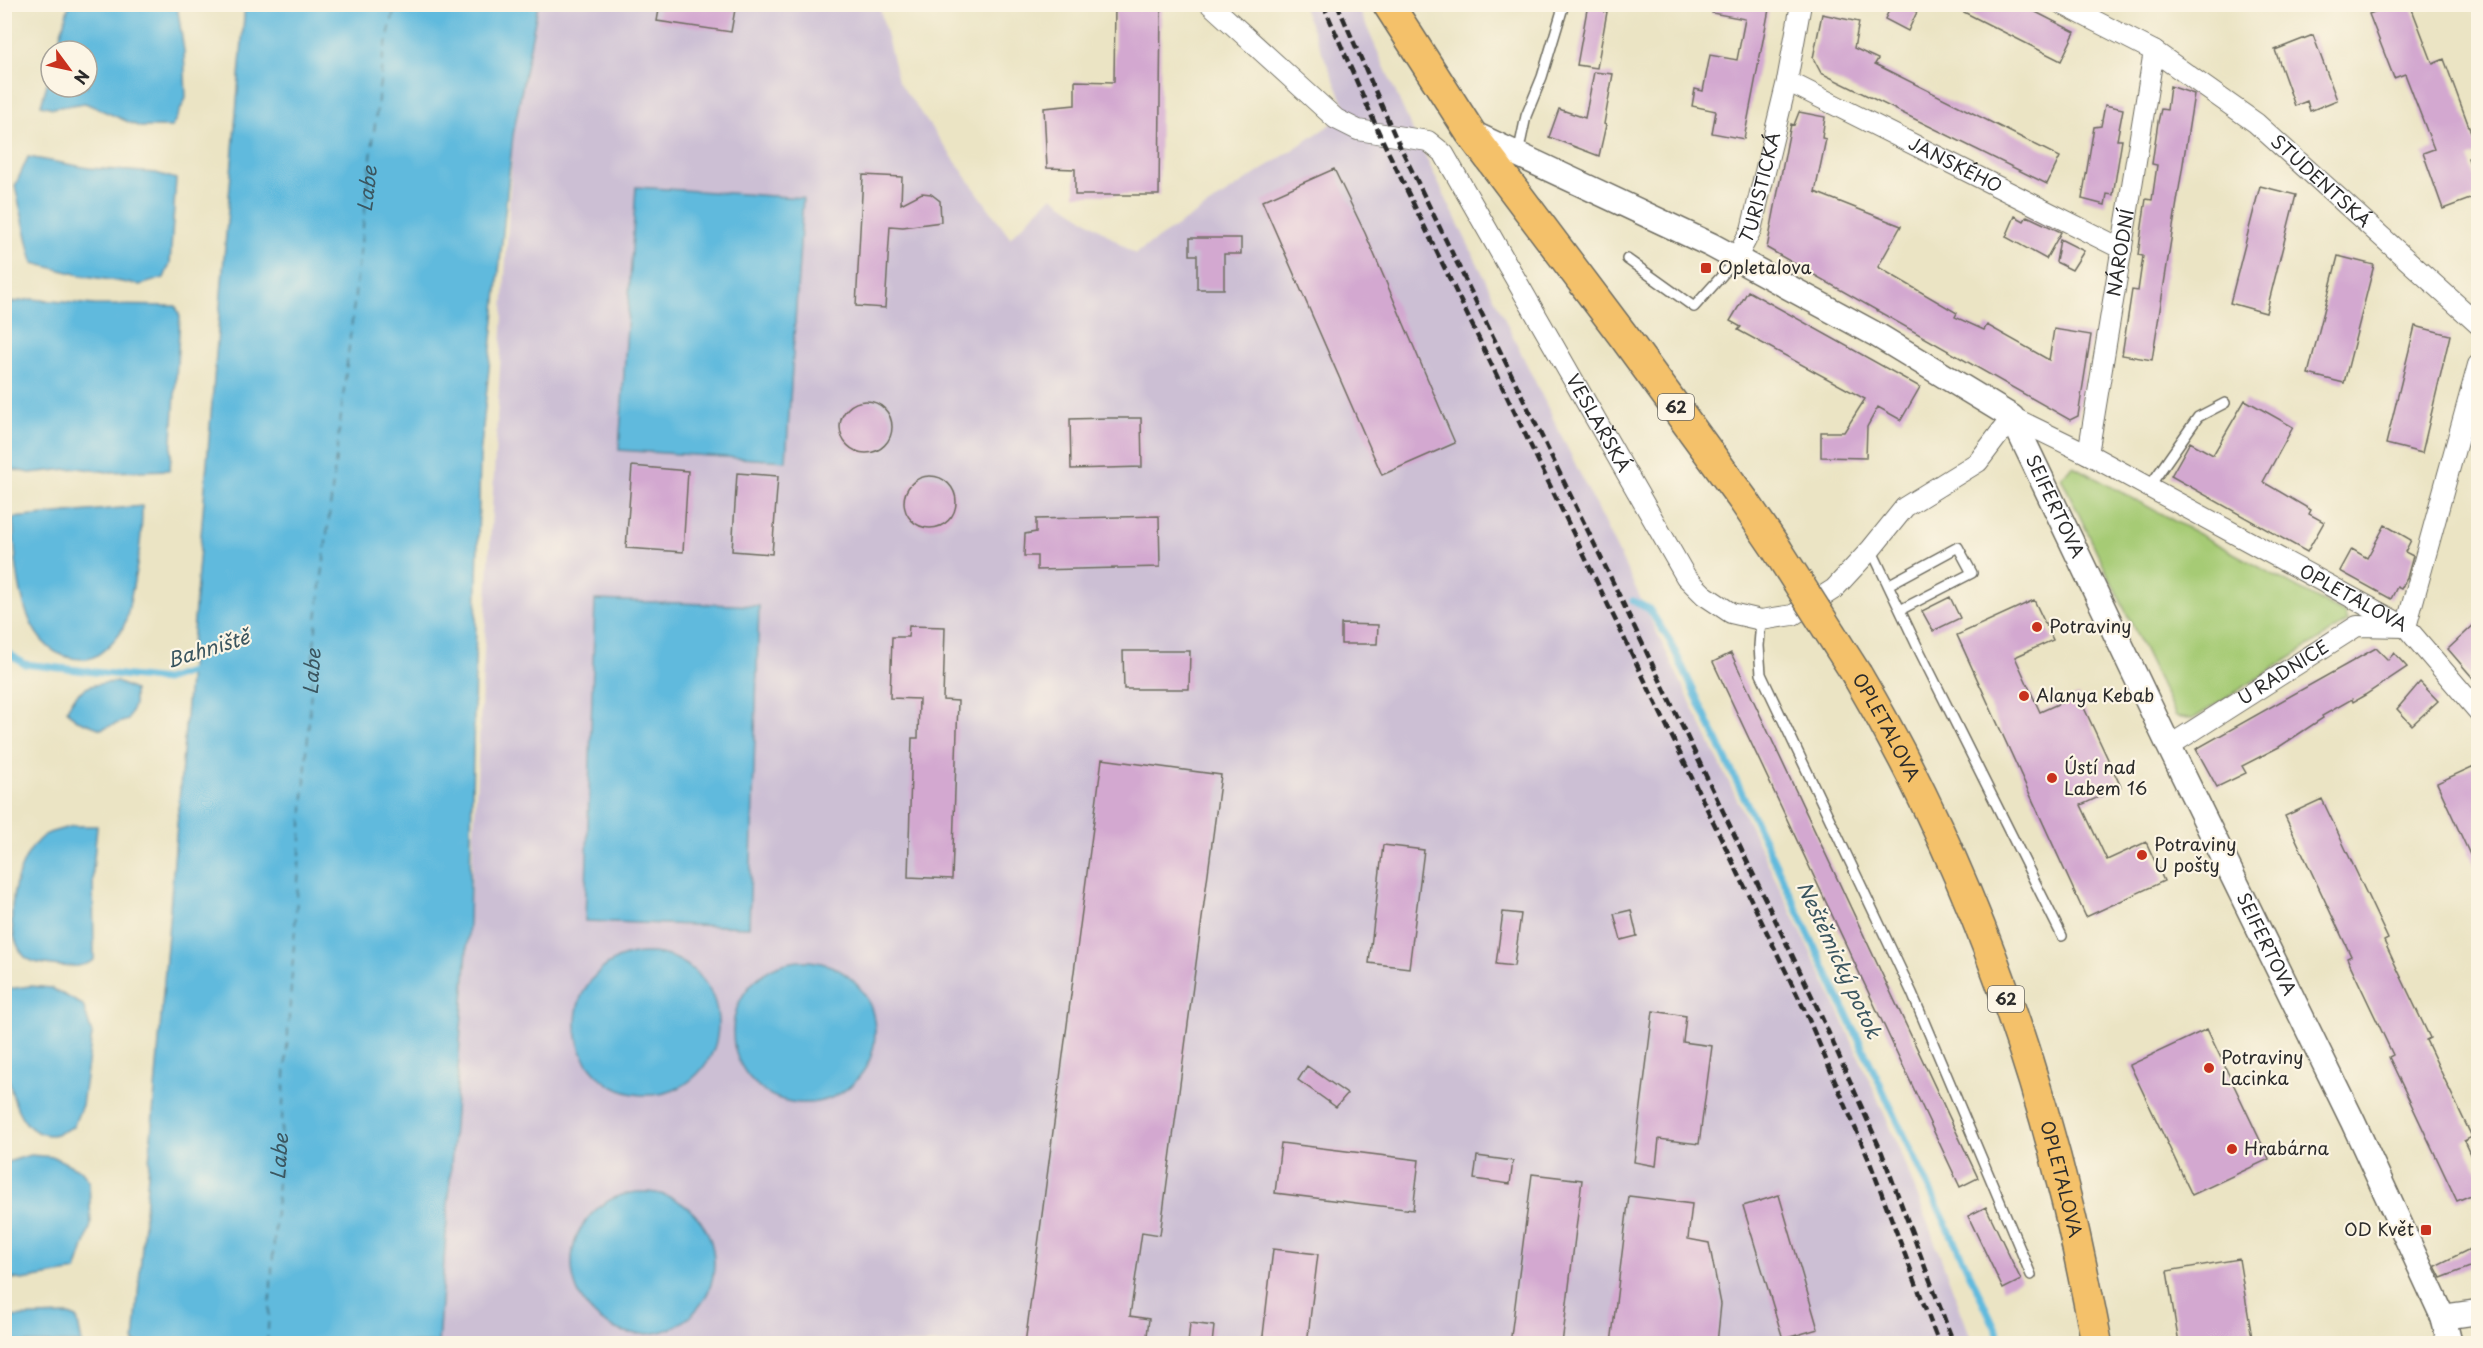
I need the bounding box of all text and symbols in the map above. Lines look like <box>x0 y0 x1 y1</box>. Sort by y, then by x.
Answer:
north arrow <box>39 39 99 99</box>
text: N <box>69 66 96 90</box>
street label: STUDENTSKÁ <box>2265 127 2378 233</box>
street label: TURISTICKÁ <box>1732 129 1786 247</box>
street label: JANSKÉHO <box>1904 129 2007 199</box>
water label: Labe <box>349 163 384 213</box>
street label: NÁRODNÍ <box>2099 207 2140 298</box>
place label: Opletalova <box>1718 253 1811 280</box>
marker: Opletalova <box>1699 261 1713 275</box>
street label: VESLAŘSKÁ <box>1561 369 1638 477</box>
road number: 62 <box>1658 394 1694 420</box>
street label: SEIFERTOVA <box>2020 450 2092 562</box>
street label: OPLETALOVA <box>2295 557 2413 638</box>
place label: Potraviny <box>2049 612 2132 639</box>
water label: Bahniště <box>163 620 256 675</box>
marker: Potraviny <box>2030 620 2044 634</box>
street label: U RADNICE <box>2232 632 2334 711</box>
water label: Labe <box>295 647 328 696</box>
street label: OPLETALOVA <box>1847 667 1928 786</box>
place label: Alanya Kebab <box>2036 681 2154 708</box>
marker: Alanya Kebab <box>2017 689 2031 703</box>
place label: Ústí nad Labem 16 <box>2064 753 2147 801</box>
marker: Ústí nad Labem 16 <box>2045 771 2059 785</box>
place label: Potraviny U pošty <box>2154 830 2237 878</box>
marker: Potraviny U pošty <box>2135 848 2149 862</box>
water label: Neštěmický potok <box>1790 876 1890 1044</box>
street label: SEIFERTOVA <box>2231 887 2304 1000</box>
road number: 62 <box>1988 986 2024 1012</box>
place label: Potraviny Lacinka <box>2221 1043 2304 1091</box>
marker: Potraviny Lacinka <box>2202 1061 2216 1075</box>
street label: OPLETALOVA <box>2034 1117 2090 1240</box>
water label: Labe <box>262 1132 295 1180</box>
place label: Hrabárna <box>2244 1134 2330 1161</box>
marker: Hrabárna <box>2225 1142 2239 1156</box>
place label: OD Květ <box>2344 1215 2414 1242</box>
marker: OD Květ <box>2419 1223 2433 1237</box>

